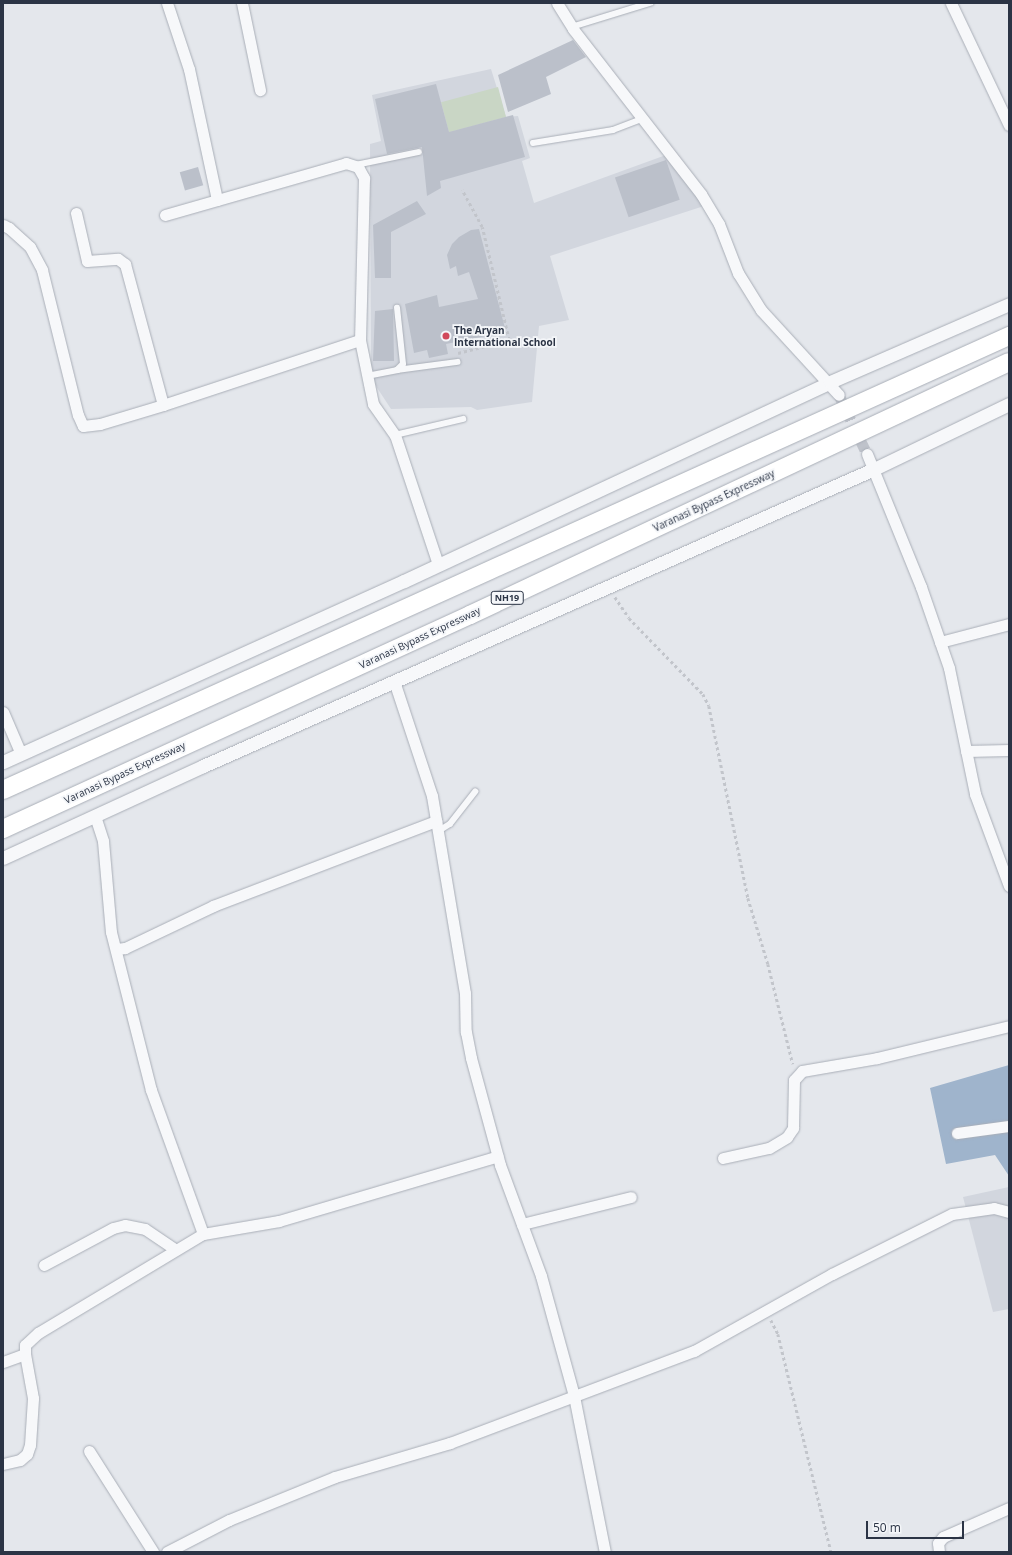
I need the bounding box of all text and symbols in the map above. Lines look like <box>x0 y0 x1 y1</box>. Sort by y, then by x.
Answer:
place label: The Aryan International School <box>454 324 556 348</box>
marker: The Aryan International School <box>441 331 451 341</box>
street label: Varanasi Bypass Expressway <box>651 468 777 534</box>
road number: NH19 <box>490 591 524 605</box>
street label: Varanasi Bypass Expressway <box>357 605 483 671</box>
street label: Varanasi Bypass Expressway <box>62 740 188 806</box>
scale bar <box>868 1513 966 1539</box>
text: 50 m <box>873 1519 901 1536</box>

